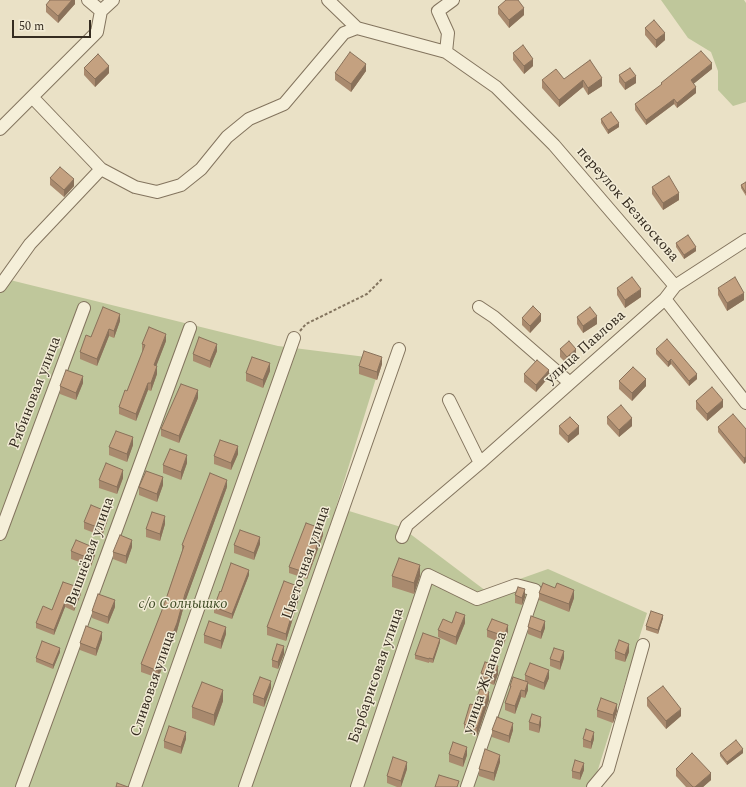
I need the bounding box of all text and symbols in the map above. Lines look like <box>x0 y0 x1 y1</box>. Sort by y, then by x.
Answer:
scale bar <box>14 12 93 38</box>
text: 50 m <box>19 17 44 36</box>
street label: переулок Безноскова <box>572 144 682 266</box>
street label: улица Павлова <box>542 307 630 389</box>
street label: Рябиновая улица <box>6 334 66 452</box>
street label: Вишнёвая улица <box>63 495 119 609</box>
street label: Цветочная улица <box>279 504 335 622</box>
park label: с/о Солнышко <box>138 596 228 614</box>
street label: Барбарисовая улица <box>345 606 409 746</box>
street label: Сливовая улица <box>127 629 181 739</box>
street label: улица Жданова <box>460 630 512 736</box>

